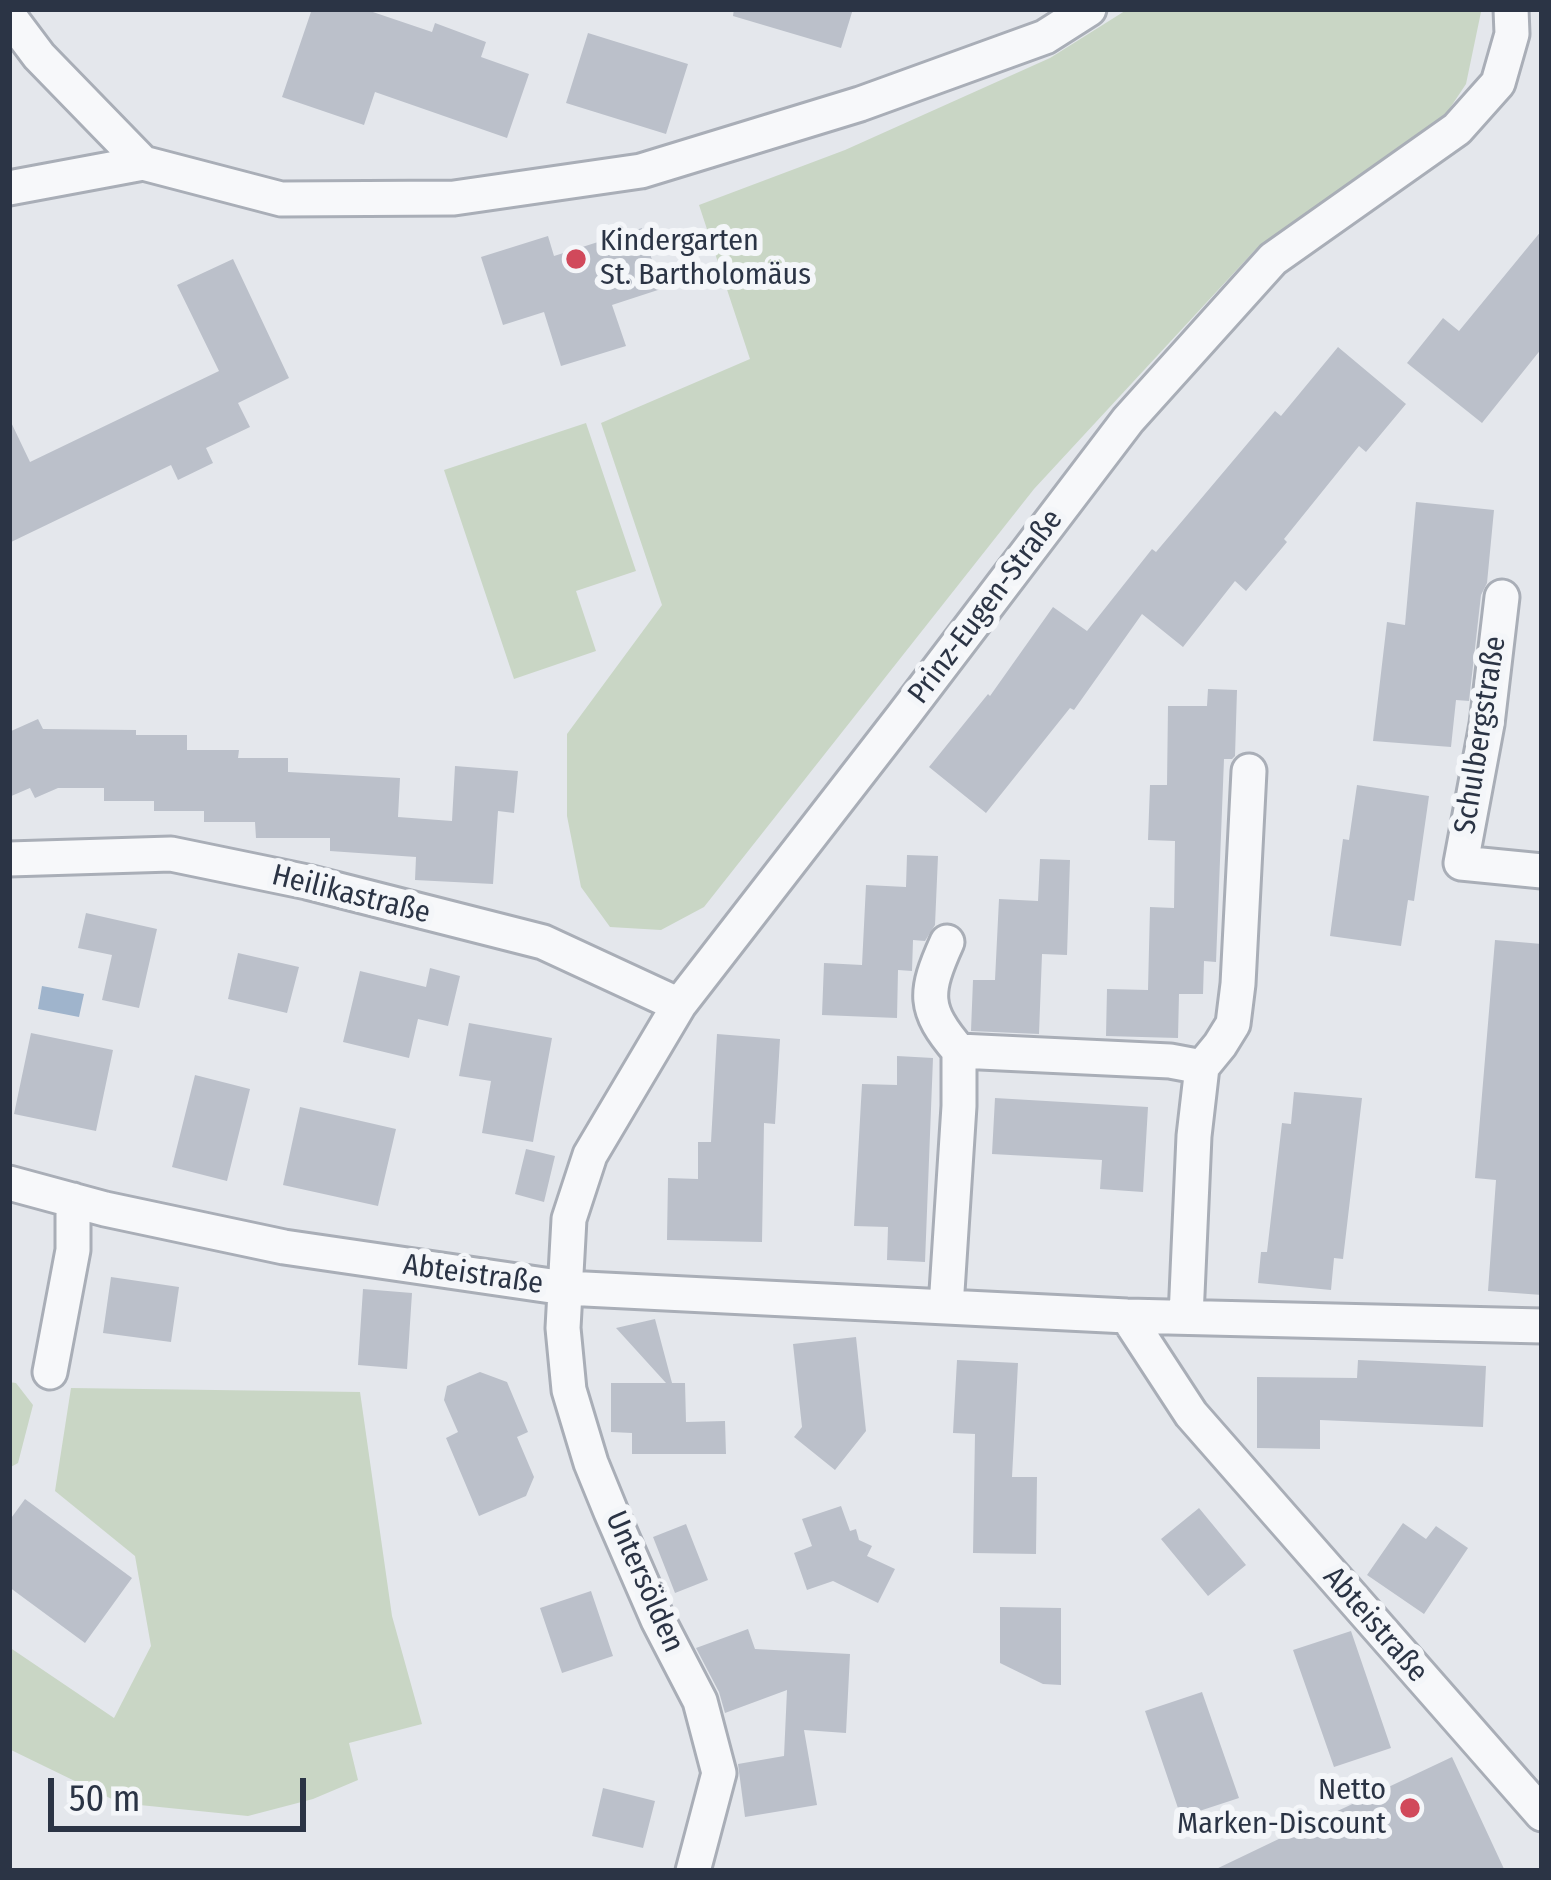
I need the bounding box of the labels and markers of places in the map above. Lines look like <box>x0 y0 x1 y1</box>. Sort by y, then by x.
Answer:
place label: Kindergarten St. Bartholomäus <box>600 224 811 294</box>
marker: Kindergarten St. Bartholomäus <box>563 246 589 272</box>
place label: Netto Marken-Discount <box>1177 1773 1386 1844</box>
marker: Netto Marken-Discount <box>1397 1795 1423 1821</box>

